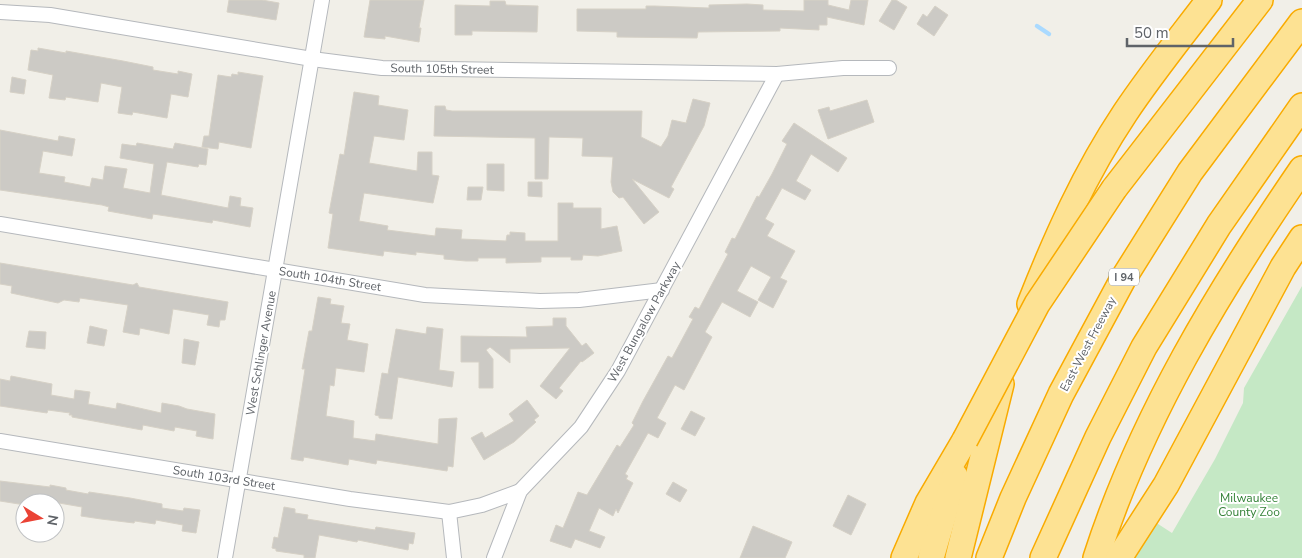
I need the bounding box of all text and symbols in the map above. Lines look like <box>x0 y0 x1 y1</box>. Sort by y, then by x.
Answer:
scale bar <box>1127 15 1233 47</box>
text: 50 m <box>1134 23 1169 43</box>
street label: South 105th Street <box>390 60 495 78</box>
street label: West Bungalow Parkway <box>604 258 684 386</box>
street label: South 104th Street <box>278 263 383 295</box>
road number: I 94 <box>1109 268 1139 286</box>
street label: West Schlinger Avenue <box>242 289 280 417</box>
street label: East-West Freeway <box>1056 293 1120 394</box>
street label: South 103rd Street <box>172 462 277 494</box>
park label: Milwaukee County Zoo <box>1218 490 1280 520</box>
north arrow <box>15 493 65 543</box>
text: N <box>42 513 63 527</box>

